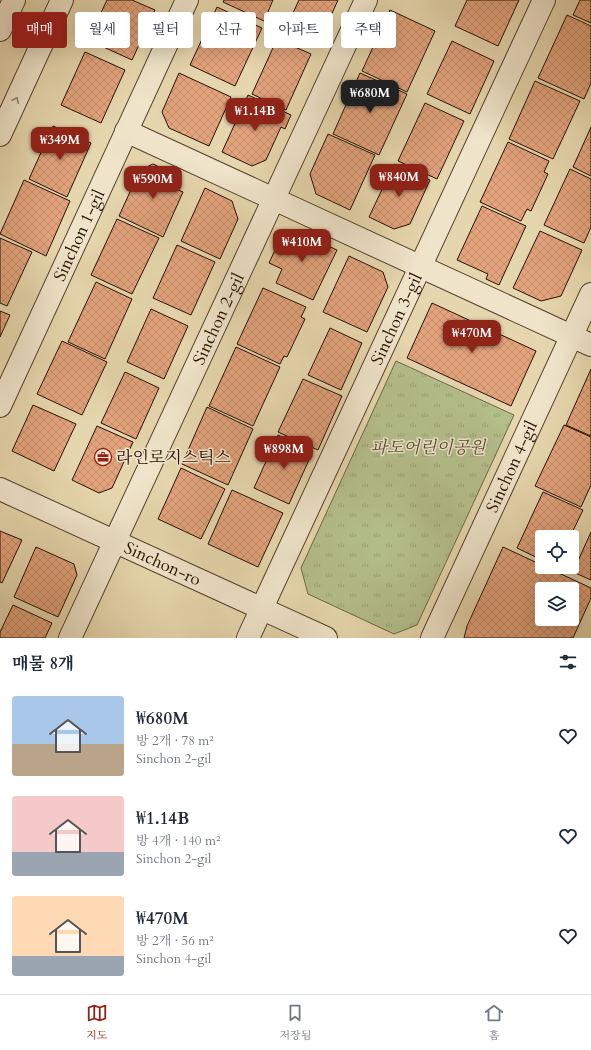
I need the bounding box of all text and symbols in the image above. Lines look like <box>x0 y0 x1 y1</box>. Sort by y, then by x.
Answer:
chip: 매매 <box>12 12 67 48</box>
chip: 월세 <box>75 12 130 48</box>
chip: 필터 <box>138 12 193 48</box>
chip: 신규 <box>201 12 256 48</box>
chip: 아파트 <box>264 12 333 48</box>
chip: 주택 <box>341 12 396 48</box>
pin: ₩680M <box>342 80 398 114</box>
text: ₩680M <box>350 84 390 102</box>
one-way arrow <box>11 97 19 104</box>
pin: ₩1.14B <box>222 98 288 132</box>
text: ₩1.14B <box>235 102 275 120</box>
pin: ₩349M <box>32 127 88 161</box>
text: ₩349M <box>40 131 80 149</box>
pin: ₩840M <box>371 164 427 198</box>
pin: ₩590M <box>125 166 181 200</box>
text: ₩840M <box>379 168 419 186</box>
text: ₩590M <box>133 170 173 188</box>
street label: Sinchon 1-gil <box>48 185 110 285</box>
pin: ₩410M <box>274 229 330 263</box>
text: ₩410M <box>282 233 322 251</box>
street label: Sinchon 2-gil <box>187 269 250 368</box>
street label: Sinchon 3-gil <box>365 269 428 368</box>
pin: ₩470M <box>444 320 500 354</box>
text: ₩470M <box>452 324 492 342</box>
street label: Sinchon 4-gil <box>481 417 543 516</box>
pin: ₩898M <box>256 436 312 470</box>
park label: 파도어린이공원 <box>371 436 487 459</box>
text: ₩898M <box>264 440 304 458</box>
place label: 라인로지스틱스 <box>116 446 232 469</box>
office icon: 라인로지스틱스 <box>93 447 113 467</box>
map controls <box>535 530 579 626</box>
button: locate <box>535 530 579 574</box>
street label: Sinchon-ro <box>121 536 205 591</box>
button: layers <box>535 582 579 626</box>
icon: filters <box>557 651 579 673</box>
text: 매물 8개 <box>12 652 75 675</box>
text: ₩680M <box>136 707 189 730</box>
icon: home <box>44 712 92 760</box>
icon: heart <box>557 725 579 747</box>
text: 방 2개 · 78 m² <box>136 732 214 750</box>
text: Sinchon 2-gil <box>136 750 211 768</box>
text: ₩1.14B <box>136 807 189 830</box>
icon: home <box>44 812 92 860</box>
icon: heart <box>557 825 579 847</box>
text: 방 4개 · 140 m² <box>136 832 220 850</box>
text: Sinchon 2-gil <box>136 850 211 868</box>
text: ₩470M <box>136 907 189 930</box>
icon: home <box>44 912 92 960</box>
icon: heart <box>557 925 579 947</box>
text: 방 2개 · 56 m² <box>136 932 214 950</box>
text: Sinchon 4-gil <box>136 950 211 968</box>
tab: 지도 <box>86 1002 108 1043</box>
tab: 저장됨 <box>280 1002 311 1043</box>
tab: 홈 <box>483 1002 505 1043</box>

